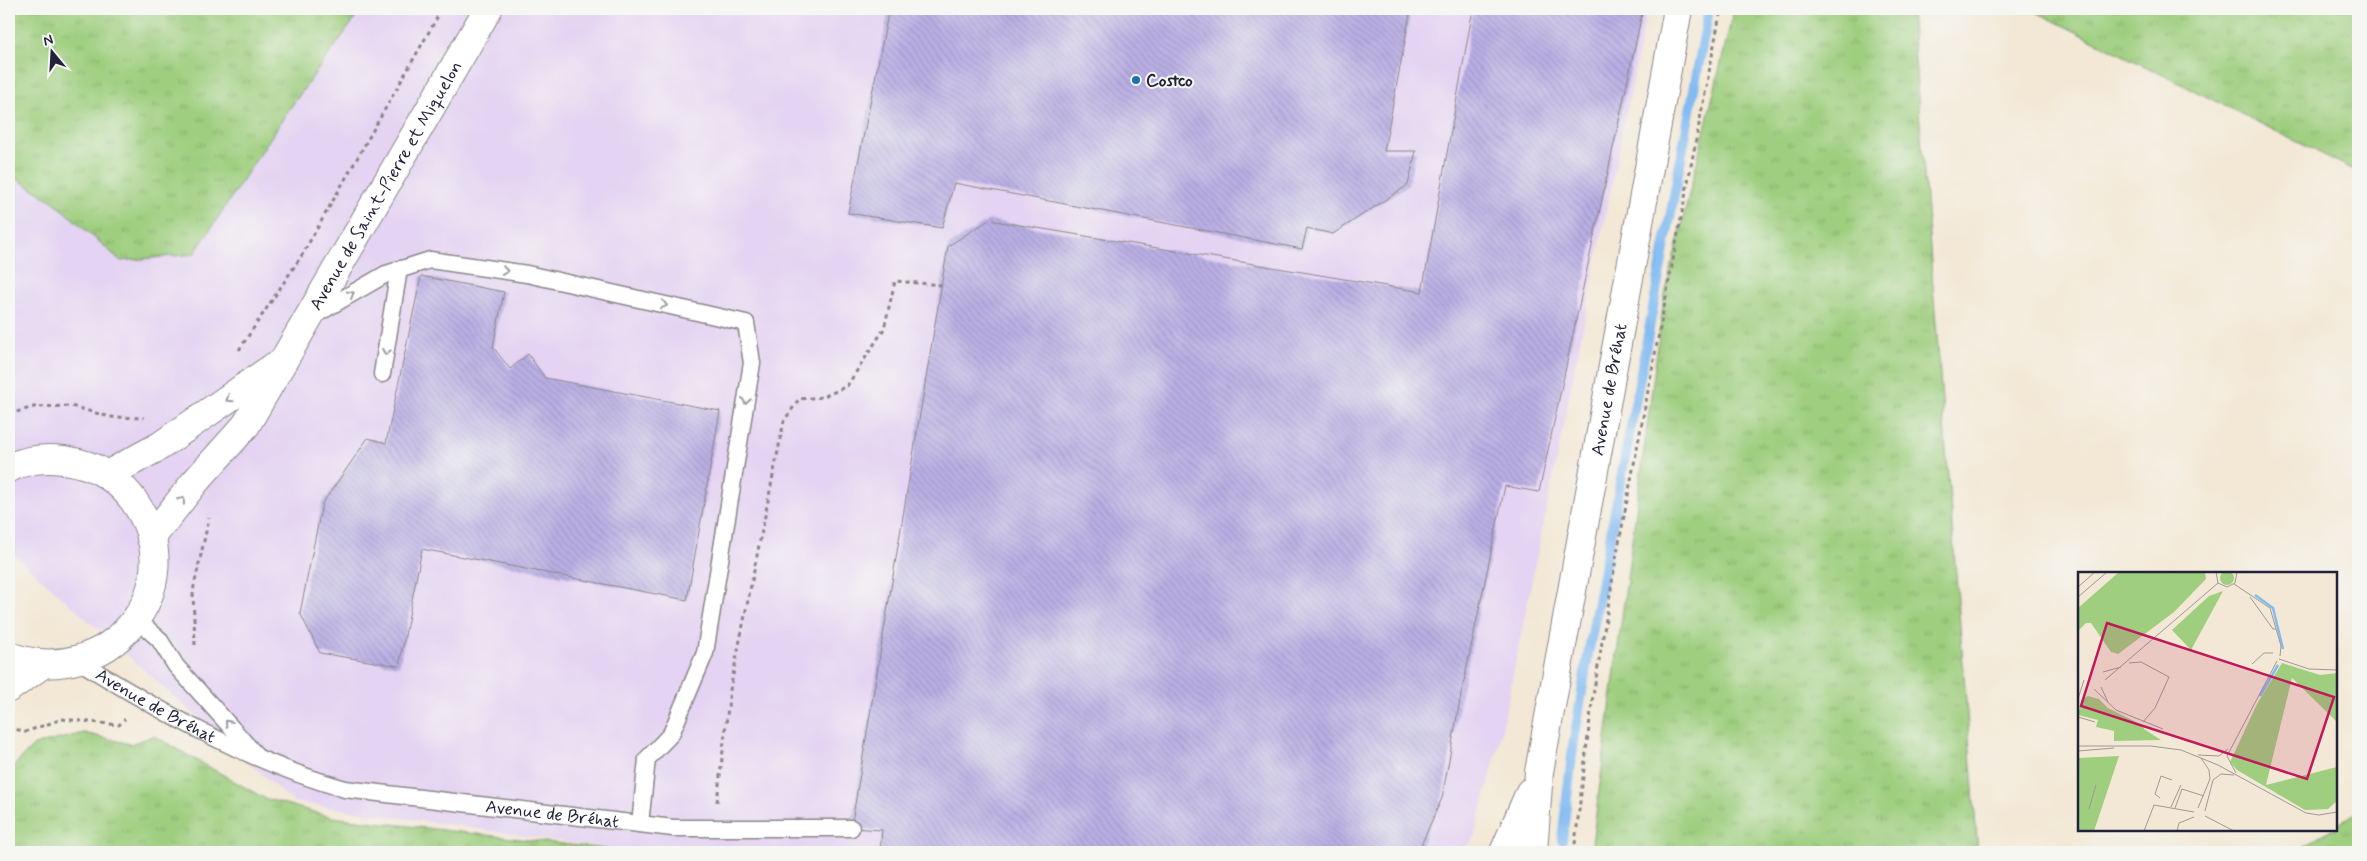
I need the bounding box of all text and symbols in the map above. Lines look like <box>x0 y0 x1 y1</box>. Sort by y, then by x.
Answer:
north arrow <box>28 28 78 78</box>
text: N <box>41 31 56 51</box>
street label: Avenue de Saint-Pierre et Miquelon <box>304 57 468 315</box>
place label: Costco <box>1146 69 1193 93</box>
marker: Costco <box>1130 74 1142 86</box>
one-way arrow <box>502 265 510 276</box>
one-way arrow <box>345 290 354 300</box>
one-way arrow <box>660 299 669 310</box>
street label: Avenue de Bréhat <box>1586 321 1634 458</box>
one-way arrow <box>381 347 391 356</box>
one-way arrow <box>225 393 235 402</box>
one-way arrow <box>741 396 751 405</box>
one-way arrow <box>176 497 184 506</box>
inset map <box>2078 572 2337 831</box>
street label: Avenue de Bréhat <box>91 663 220 750</box>
one-way arrow <box>225 720 234 729</box>
street label: Avenue de Bréhat <box>484 795 621 835</box>

